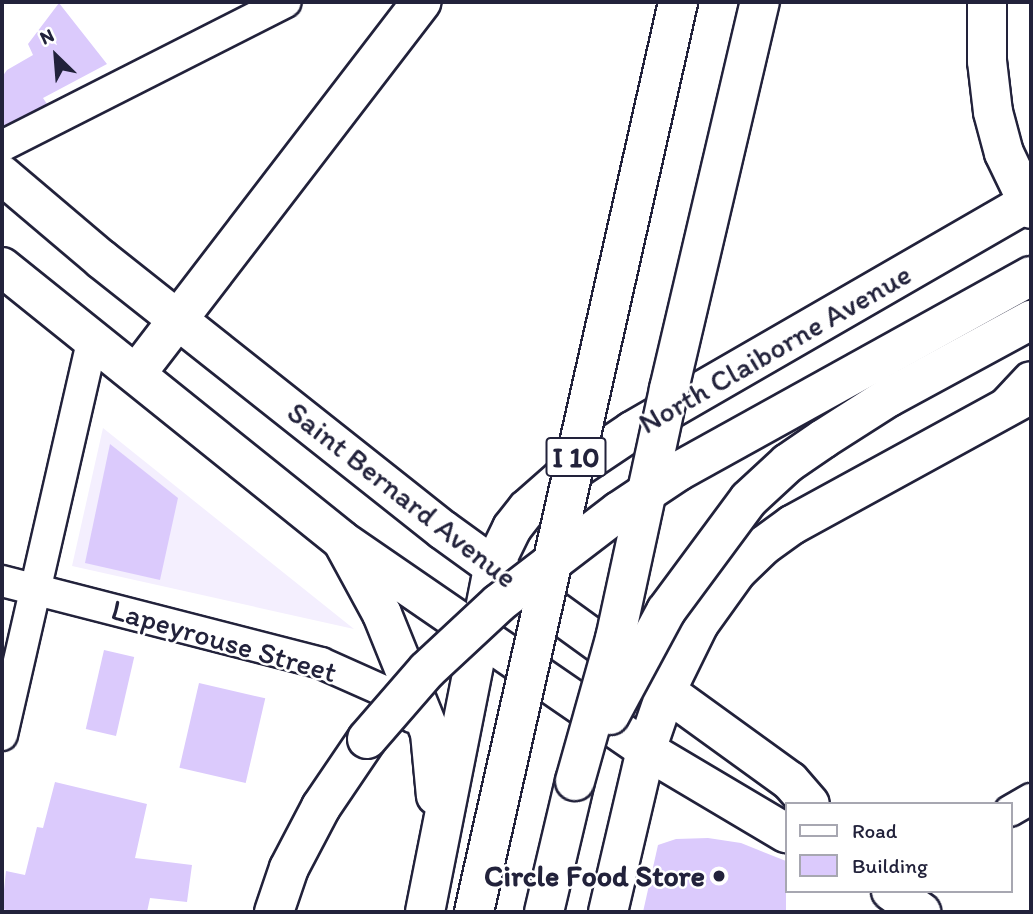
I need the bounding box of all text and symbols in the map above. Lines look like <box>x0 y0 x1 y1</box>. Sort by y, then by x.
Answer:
north arrow <box>21 21 91 91</box>
text: N <box>36 23 58 50</box>
street label: North Claiborne Avenue <box>633 257 917 441</box>
street label: Saint Bernard Avenue <box>280 394 524 596</box>
road number: I 10 <box>544 433 608 482</box>
street label: Lapeyrouse Street <box>107 592 341 690</box>
legend <box>785 802 1012 893</box>
text: Road <box>852 818 897 843</box>
text: Building <box>852 853 928 878</box>
place label: Circle Food Store <box>486 858 705 894</box>
marker: Circle Food Store <box>711 868 727 884</box>

